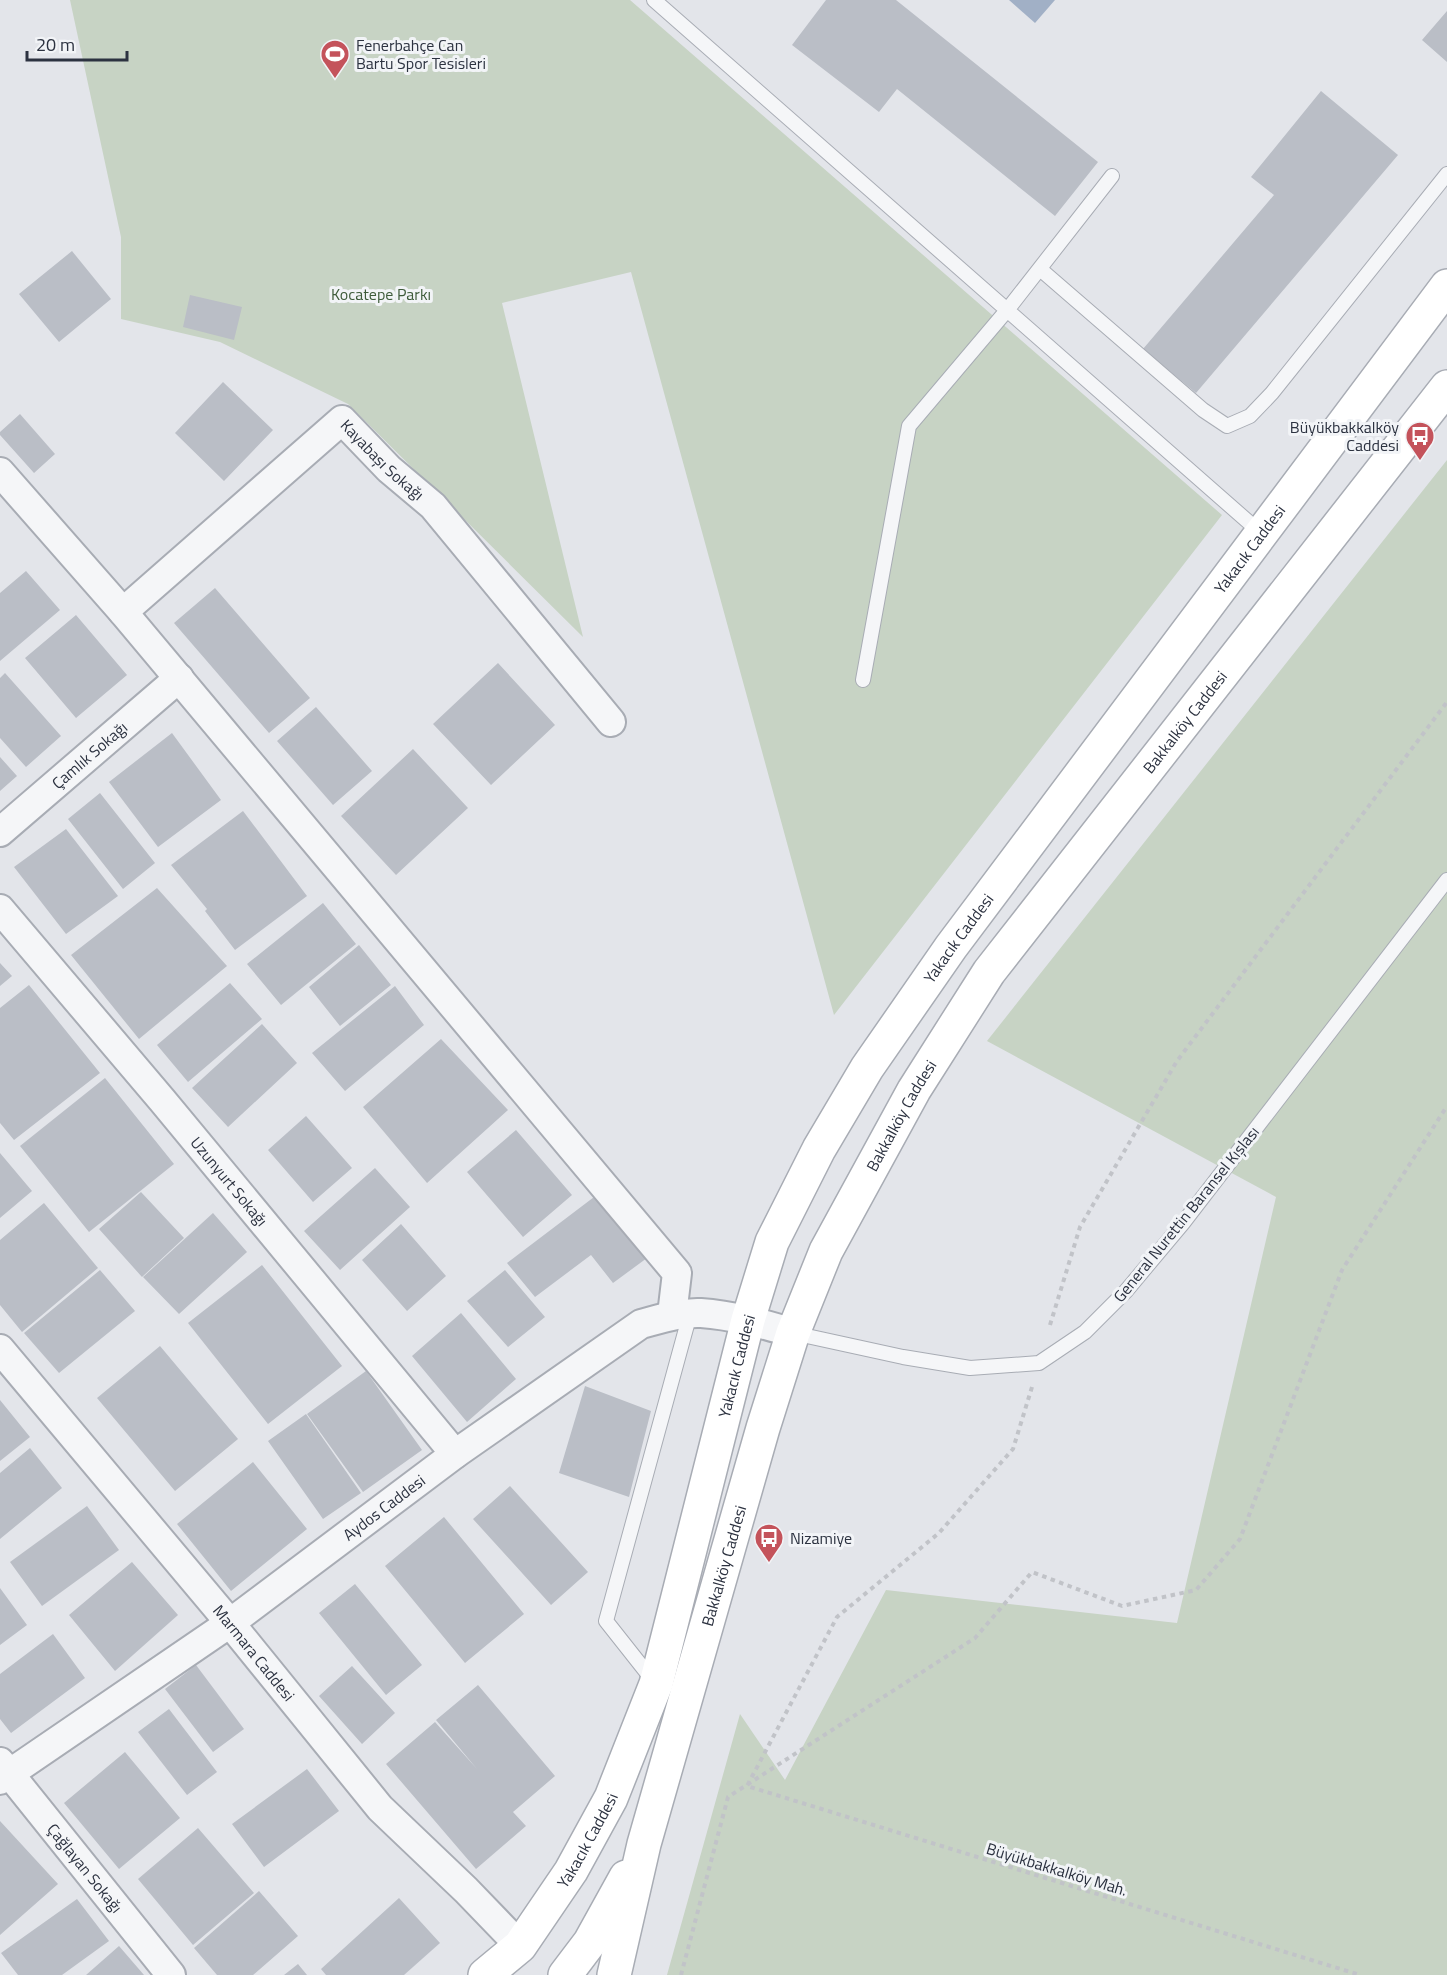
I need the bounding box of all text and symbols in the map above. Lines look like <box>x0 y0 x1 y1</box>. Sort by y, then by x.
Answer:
scale bar <box>27 24 128 62</box>
text: 20 m <box>36 31 75 58</box>
place label: Fenerbahçe Can Bartu Spor Tesisleri <box>356 33 486 75</box>
sports icon: Fenerbahçe Can Bartu Spor Tesisleri <box>319 38 351 80</box>
park label: Kocatepe Parkı <box>331 282 431 306</box>
street label: Kayabaşı Sokağı <box>335 414 430 506</box>
place label: Büyükbakkalköy Caddesi <box>1290 415 1399 457</box>
bus stop icon: Büyükbakkalköy Caddesi <box>1404 420 1436 462</box>
street label: Yakacık Caddesi <box>1208 500 1291 599</box>
street label: Bakkalköy Caddesi <box>1137 665 1233 778</box>
street label: Çamlık Sokağı <box>46 716 133 795</box>
street label: Yakacık Caddesi <box>917 888 999 988</box>
street label: Bakkalköy Caddesi <box>860 1055 942 1176</box>
street label: General Nurettin Baransel Kışlası <box>1107 1121 1265 1307</box>
street label: Uzunyurt Sokağı <box>185 1131 274 1231</box>
street label: Yakacık Caddesi <box>712 1311 761 1420</box>
street label: Aydos Caddesi <box>338 1469 430 1546</box>
street label: Bakkalköy Caddesi <box>695 1502 752 1629</box>
bus stop icon: Nizamiye <box>753 1522 785 1564</box>
place label: Nizamiye <box>790 1526 852 1550</box>
street label: Marmara Caddesi <box>207 1599 301 1706</box>
street label: Yakacık Caddesi <box>551 1789 624 1893</box>
street label: Çağlayan Sokağı <box>42 1818 129 1918</box>
street label: Büyükbakkalköy Mah. <box>984 1836 1130 1902</box>

